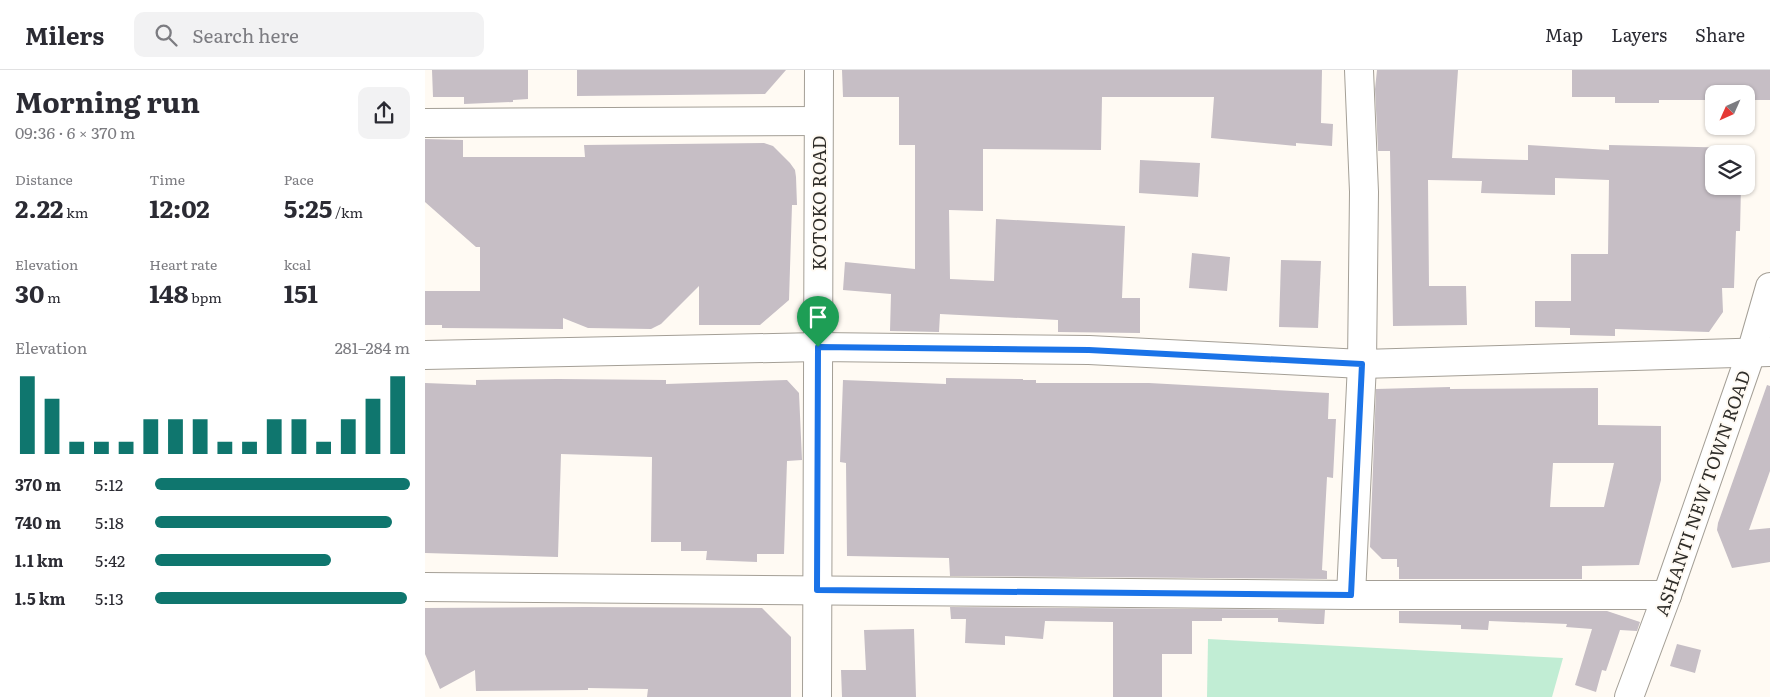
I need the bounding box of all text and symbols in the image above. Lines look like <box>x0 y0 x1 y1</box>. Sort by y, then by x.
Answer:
search box <box>134 12 484 57</box>
text: Milers <box>25 17 104 52</box>
icon: search <box>152 21 180 49</box>
text: Search here <box>192 21 299 49</box>
text: Map <box>1545 21 1583 48</box>
text: Layers <box>1611 21 1667 48</box>
text: Share <box>1695 21 1745 48</box>
text: Morning run <box>15 80 200 122</box>
north arrow <box>1705 85 1755 135</box>
map controls <box>1705 85 1755 195</box>
button: share <box>358 87 410 139</box>
text: 09:36 · 6 × 370 m <box>15 120 135 144</box>
street label: KOTOKO ROAD <box>805 135 832 271</box>
button: layers <box>1705 145 1755 195</box>
text: Distance <box>15 169 73 189</box>
text: Time <box>149 169 185 189</box>
text: Pace <box>284 169 314 189</box>
text: 2.22 <box>15 189 64 226</box>
text: 12:02 <box>149 189 210 226</box>
text: 5:25 <box>284 189 332 226</box>
text: km <box>64 202 88 222</box>
text: /km <box>332 202 363 222</box>
text: Elevation <box>15 254 78 274</box>
text: Heart rate <box>149 254 217 274</box>
text: kcal <box>284 254 311 274</box>
text: 30 <box>15 274 44 311</box>
text: 148 <box>149 274 189 311</box>
text: 151 <box>284 274 318 311</box>
text: m <box>44 287 61 307</box>
text: bpm <box>189 287 222 307</box>
pin <box>797 296 839 347</box>
icon: arrive <box>804 303 832 331</box>
text: Elevation <box>15 335 87 359</box>
text: 281–284 m <box>335 335 410 359</box>
street label: ASHANTI NEW TOWN ROAD <box>1647 367 1757 619</box>
text: 370 m <box>15 472 61 496</box>
text: 5:12 <box>95 472 123 496</box>
text: 740 m <box>15 510 61 534</box>
text: 5:18 <box>95 510 124 534</box>
text: 1.1 km <box>15 548 63 572</box>
text: 5:42 <box>95 548 125 572</box>
text: 1.5 km <box>15 586 65 610</box>
text: 5:13 <box>95 586 124 610</box>

